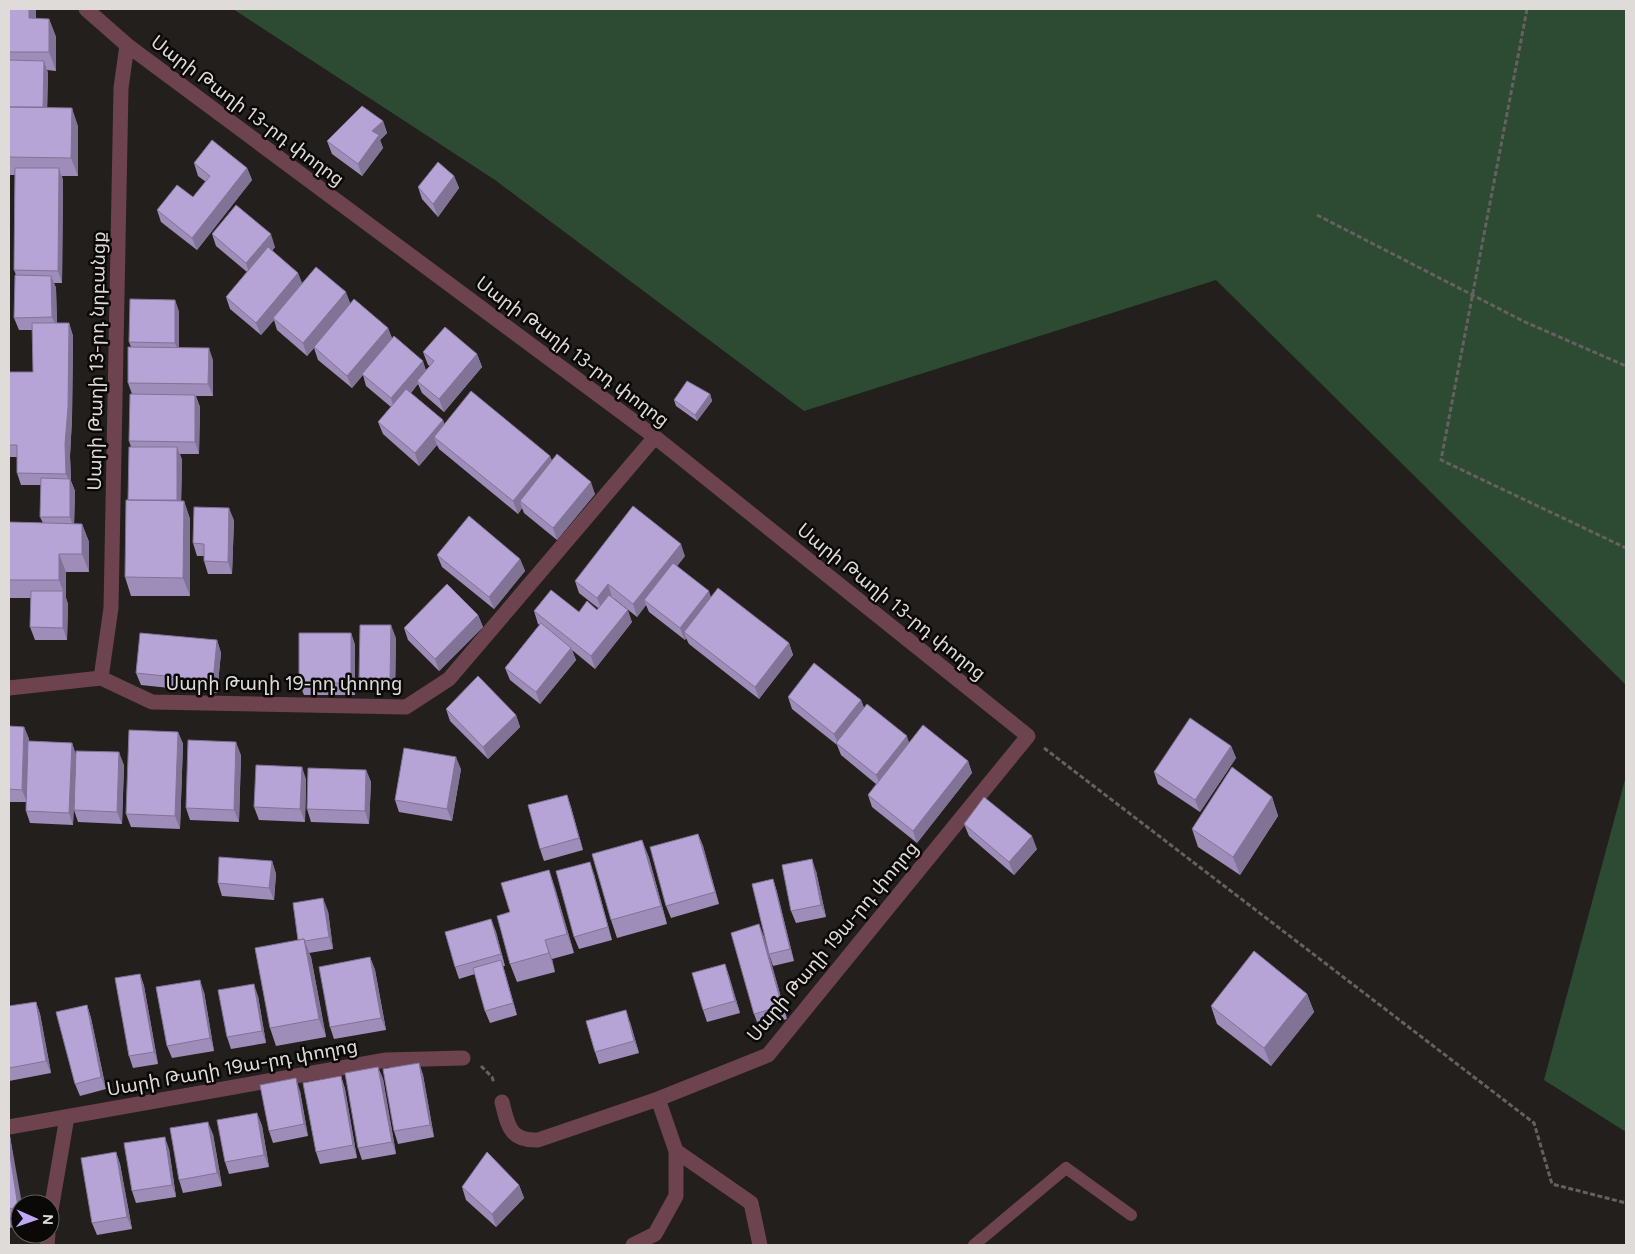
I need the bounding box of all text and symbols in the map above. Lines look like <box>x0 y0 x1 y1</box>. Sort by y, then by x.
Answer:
street label: Սարի Թաղի 13-րդ փողոց <box>146 30 349 191</box>
street label: Սարի Թաղի 13-րդ նրբանցք <box>83 231 110 491</box>
street label: Սարի Թաղի 13-րդ փողոց <box>471 271 674 432</box>
street label: Սարի Թաղի 13-րդ փողոց <box>793 518 991 685</box>
street label: Սարի Թաղի 19-րդ փողոց <box>166 672 402 695</box>
street label: Սարի Թաղի 19ա-րդ փողոց <box>742 837 923 1046</box>
street label: Սարի Թաղի 19ա-րդ փողոց <box>105 1034 359 1101</box>
north arrow <box>10 1194 60 1244</box>
text: N <box>39 1214 56 1225</box>

